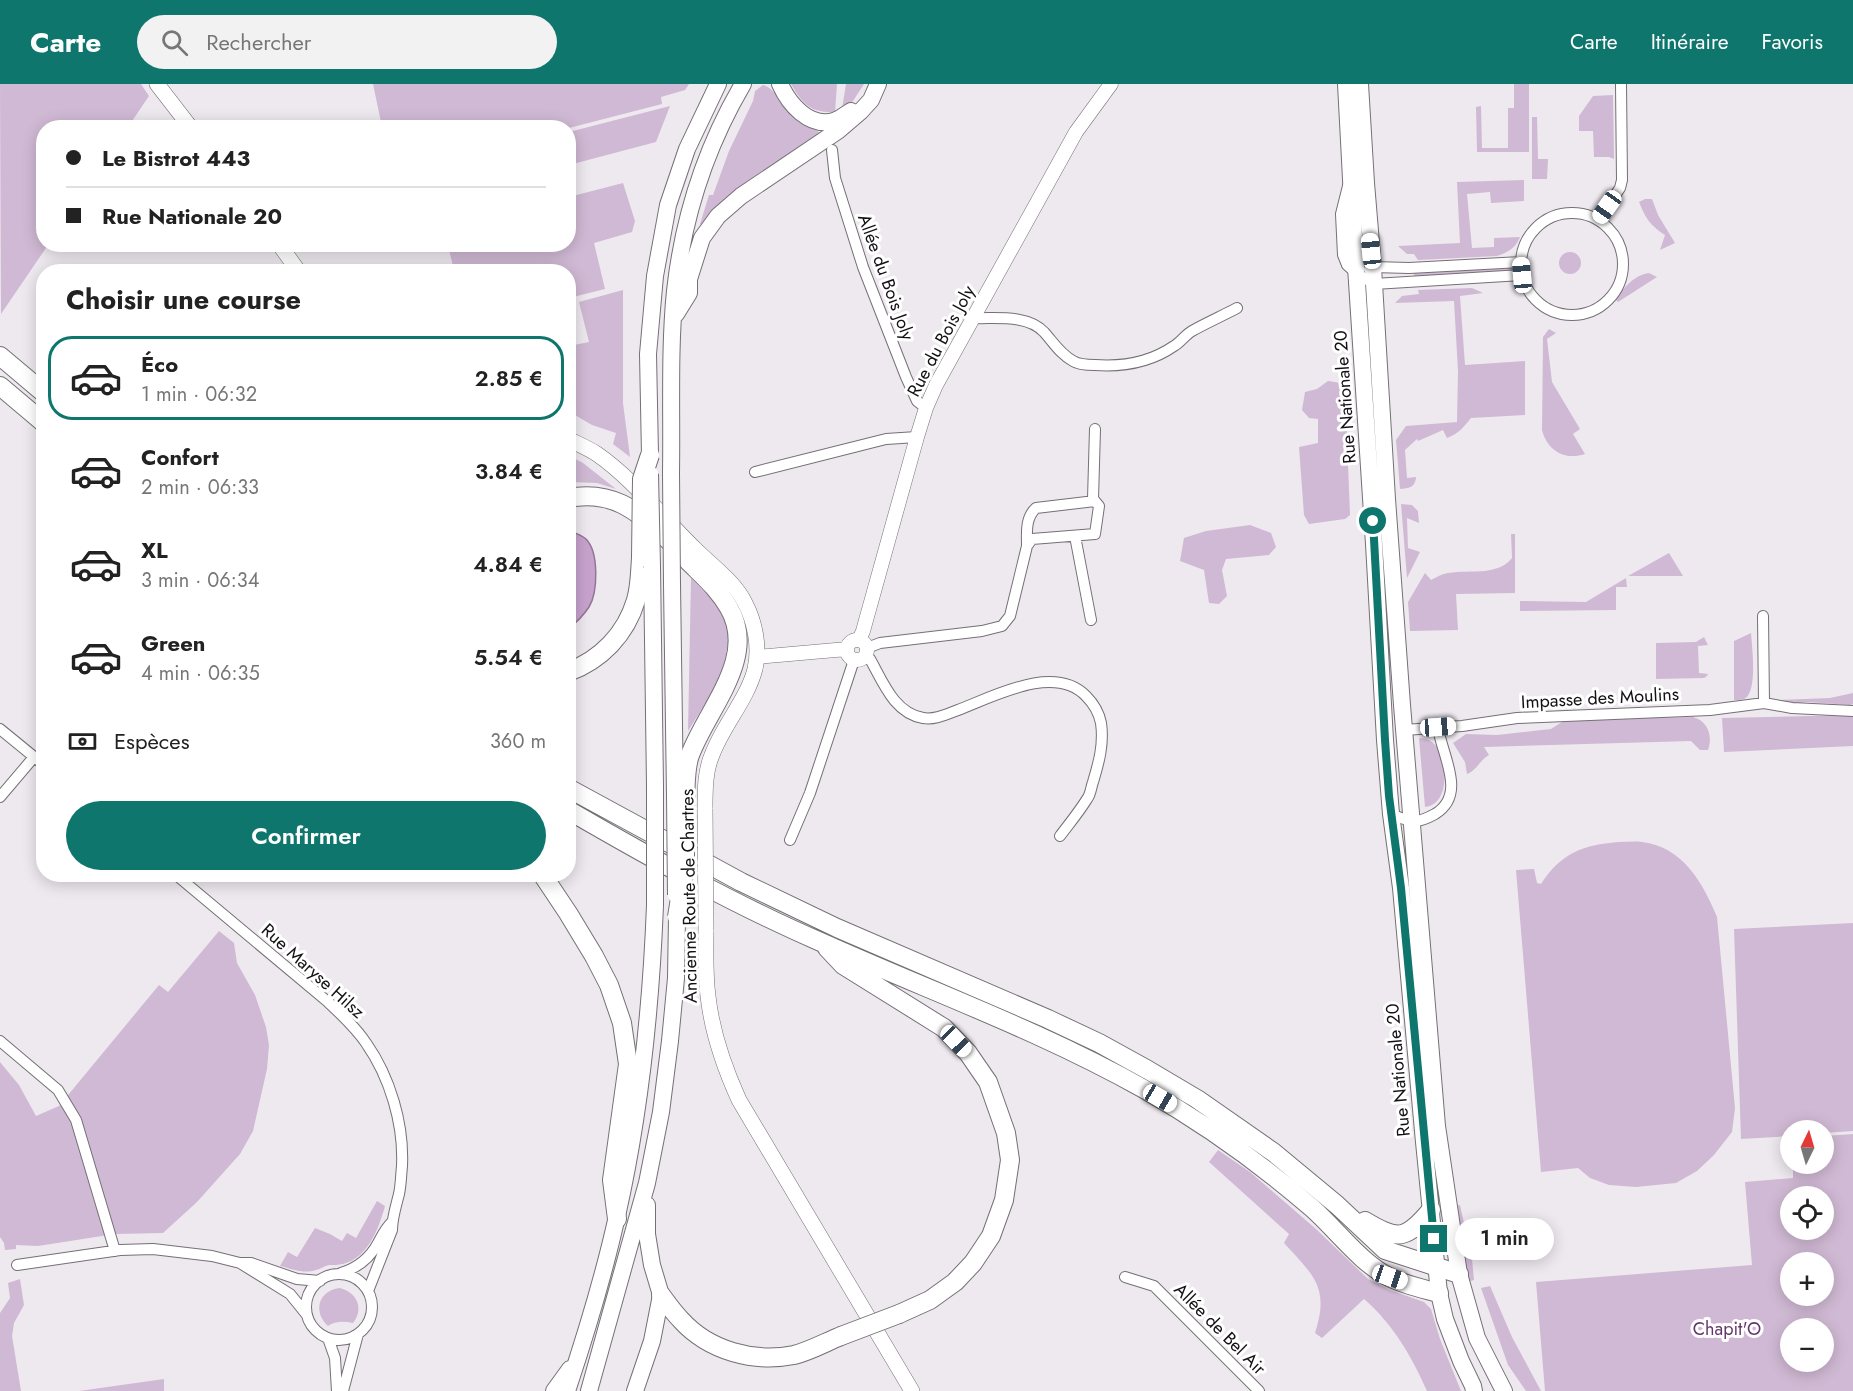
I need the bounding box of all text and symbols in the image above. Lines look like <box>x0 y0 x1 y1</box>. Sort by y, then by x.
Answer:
search box <box>137 15 557 69</box>
text: Carte <box>30 22 101 63</box>
icon: search <box>158 26 191 59</box>
text: Rechercher <box>206 26 311 58</box>
text: Carte <box>1570 27 1618 57</box>
text: Itinéraire <box>1651 27 1729 57</box>
text: Favoris <box>1762 27 1823 57</box>
text: Le Bistrot 443 <box>102 142 250 174</box>
car <box>1589 187 1625 227</box>
text: Rue Nationale 20 <box>102 200 282 232</box>
street label: Allée du Bois Joly <box>851 210 921 344</box>
car <box>1360 232 1382 270</box>
car <box>1511 256 1533 294</box>
text: Choisir une course <box>66 280 301 319</box>
street label: Rue du Bois Joly <box>901 281 981 401</box>
street label: Rue Nationale 20 <box>1327 329 1363 465</box>
text: Éco <box>141 348 178 380</box>
icon: car <box>69 351 123 405</box>
text: 2.85 € <box>475 362 543 394</box>
text: 1 min · 06:32 <box>141 380 257 409</box>
text: Confort <box>141 441 219 473</box>
icon: car <box>69 444 123 498</box>
text: 3.84 € <box>475 455 543 487</box>
text: 2 min · 06:33 <box>141 473 259 502</box>
route start <box>1359 507 1386 534</box>
text: XL <box>141 534 168 566</box>
icon: car <box>69 537 123 591</box>
text: 4.84 € <box>473 548 543 580</box>
text: 3 min · 06:34 <box>141 566 259 595</box>
text: Green <box>141 627 205 659</box>
icon: car <box>69 630 123 684</box>
text: 5.54 € <box>474 641 543 673</box>
text: 4 min · 06:35 <box>141 659 260 688</box>
street label: Impasse des Moulins <box>1520 681 1680 715</box>
car <box>1419 717 1457 737</box>
icon: cash <box>66 725 99 758</box>
text: Espèces <box>114 725 190 757</box>
text: 360 m <box>490 727 546 756</box>
street label: Ancienne Route de Chartres <box>674 789 704 1003</box>
button: Confirmer <box>66 801 546 870</box>
street label: Rue Maryse Hilsz <box>256 917 371 1025</box>
street label: Rue Nationale 20 <box>1379 1002 1417 1138</box>
car <box>937 1022 975 1060</box>
car <box>1140 1081 1180 1115</box>
north arrow <box>1780 1120 1834 1174</box>
map controls <box>1780 1120 1834 1372</box>
button: locate <box>1780 1186 1834 1240</box>
callout: 1 min <box>1455 1218 1554 1260</box>
text: 1 min <box>1480 1224 1529 1253</box>
route end <box>1420 1225 1447 1252</box>
button: + <box>1780 1252 1834 1306</box>
car <box>1370 1263 1410 1291</box>
street label: Allée de Bel Air <box>1168 1277 1272 1381</box>
park label: Chapit'O <box>1693 1316 1761 1342</box>
button: − <box>1780 1318 1834 1372</box>

